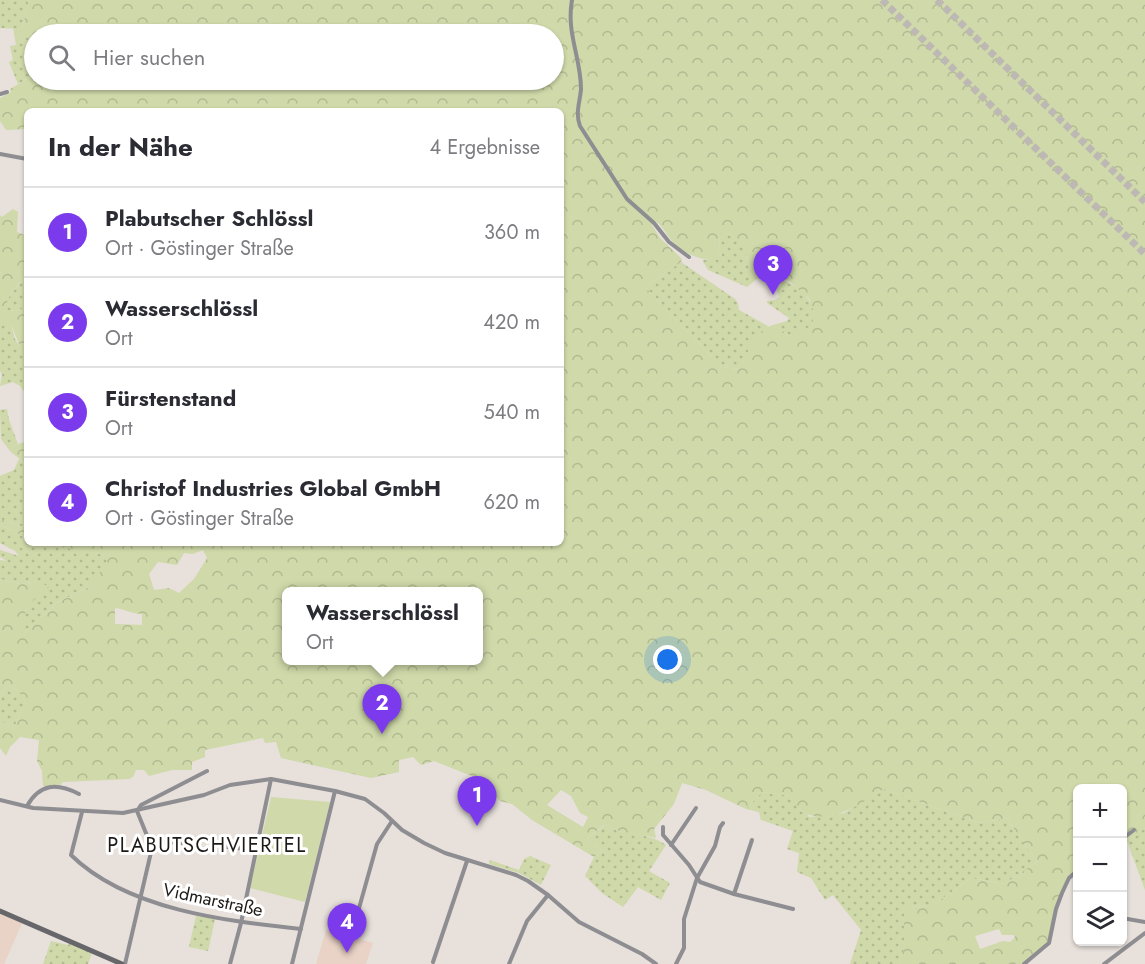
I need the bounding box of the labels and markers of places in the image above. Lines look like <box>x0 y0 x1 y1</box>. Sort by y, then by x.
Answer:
pin: 3 <box>754 246 792 295</box>
pin: 2 <box>362 684 401 734</box>
pin: 1 <box>458 776 496 826</box>
pin: 4 <box>328 904 366 953</box>

